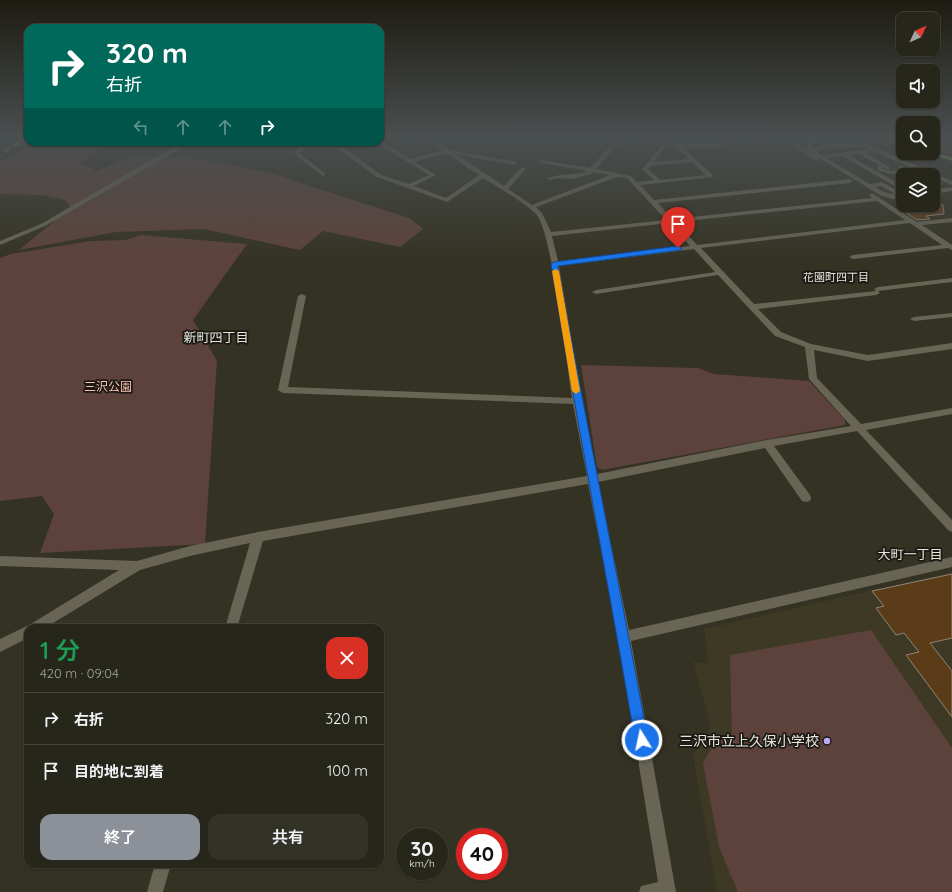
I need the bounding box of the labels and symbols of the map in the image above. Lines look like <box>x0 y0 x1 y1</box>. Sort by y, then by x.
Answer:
north arrow <box>896 12 940 56</box>
pin <box>661 207 695 248</box>
district label: 花園町四丁目 <box>803 270 869 284</box>
district label: 新町四丁目 <box>183 329 249 345</box>
park label: 三沢公園 <box>84 379 132 394</box>
district label: 大町一丁目 <box>877 546 943 562</box>
position arrow <box>621 719 663 761</box>
place label: 三沢市立上久保小学校 <box>679 732 819 750</box>
marker: 三沢市立上久保小学校 <box>822 736 832 746</box>
speed limit sign: 40 <box>456 828 508 880</box>

